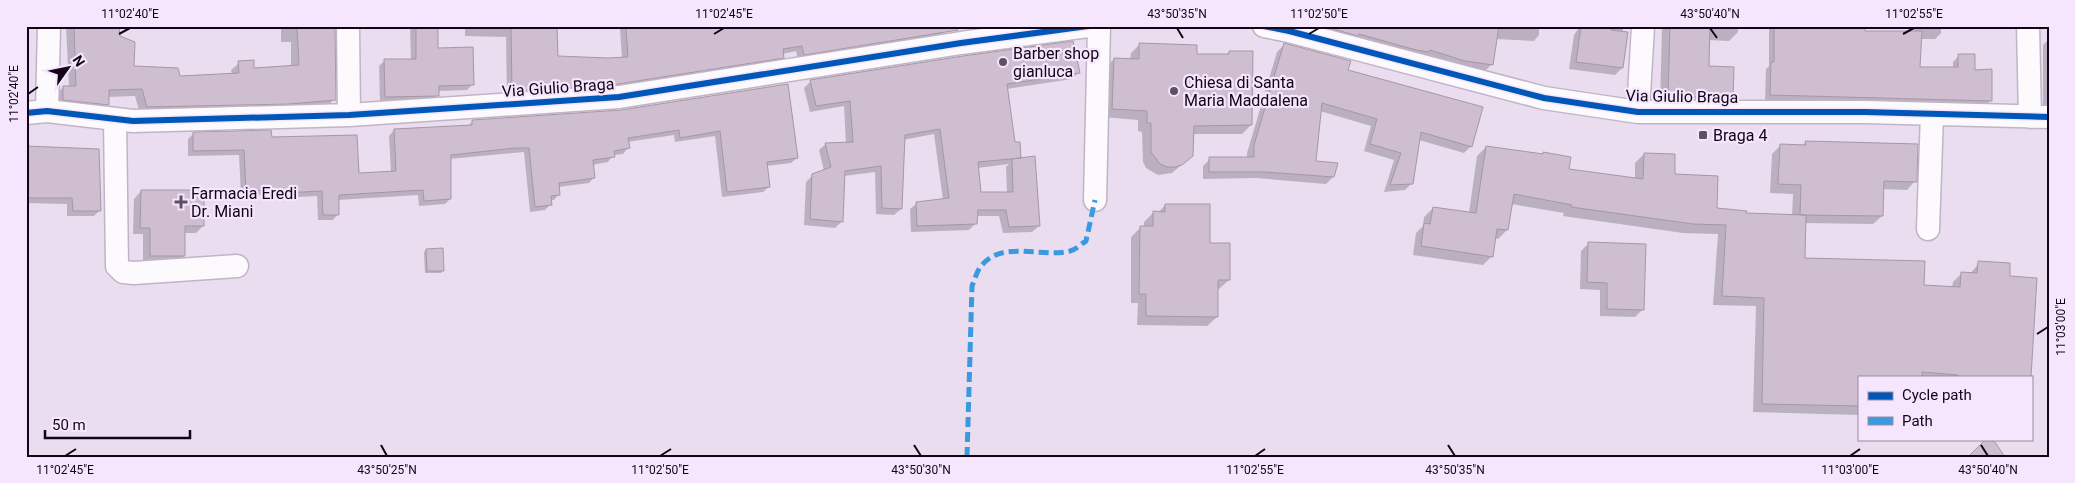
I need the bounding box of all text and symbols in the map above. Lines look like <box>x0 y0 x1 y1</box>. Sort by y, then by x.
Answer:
text: 11°02'40"E <box>101 7 159 21</box>
text: 11°02'45"E <box>695 7 753 21</box>
text: 43°50'35"N <box>1147 7 1207 21</box>
text: 11°02'50"E <box>1290 7 1348 21</box>
text: 43°50'40"N <box>1680 7 1740 21</box>
text: 11°02'55"E <box>1885 7 1943 21</box>
north arrow <box>42 42 92 92</box>
place label: Barber shop gianluca <box>1013 44 1099 81</box>
text: N <box>69 52 88 69</box>
marker: Barber shop gianluca <box>997 56 1009 68</box>
text: 11°02'40"E <box>7 65 21 123</box>
place label: Chiesa di Santa Maria Maddalena <box>1184 73 1308 110</box>
street label: Via Giulio Braga <box>501 74 615 101</box>
marker: Chiesa di Santa Maria Maddalena <box>1168 85 1180 97</box>
street label: Via Giulio Braga <box>1625 86 1739 107</box>
place label: Braga 4 <box>1713 126 1767 145</box>
marker: Braga 4 <box>1697 129 1709 141</box>
place label: Farmacia Eredi Dr. Miani <box>191 184 297 221</box>
marker: Farmacia Eredi Dr. Miani <box>175 196 187 208</box>
text: 11°03'00"E <box>2054 298 2068 356</box>
legend <box>1858 376 2032 440</box>
text: Cycle path <box>1902 386 1972 404</box>
scale bar <box>45 408 190 440</box>
text: Path <box>1902 412 1933 430</box>
text: 50 m <box>52 416 86 434</box>
text: 11°02'45"E <box>36 463 94 477</box>
text: 43°50'25"N <box>357 463 417 477</box>
text: 11°02'50"E <box>631 463 689 477</box>
text: 43°50'30"N <box>891 463 951 477</box>
text: 11°02'55"E <box>1226 463 1284 477</box>
text: 43°50'35"N <box>1425 463 1485 477</box>
text: 11°03'00"E <box>1821 463 1879 477</box>
text: 43°50'40"N <box>1958 463 2018 477</box>

